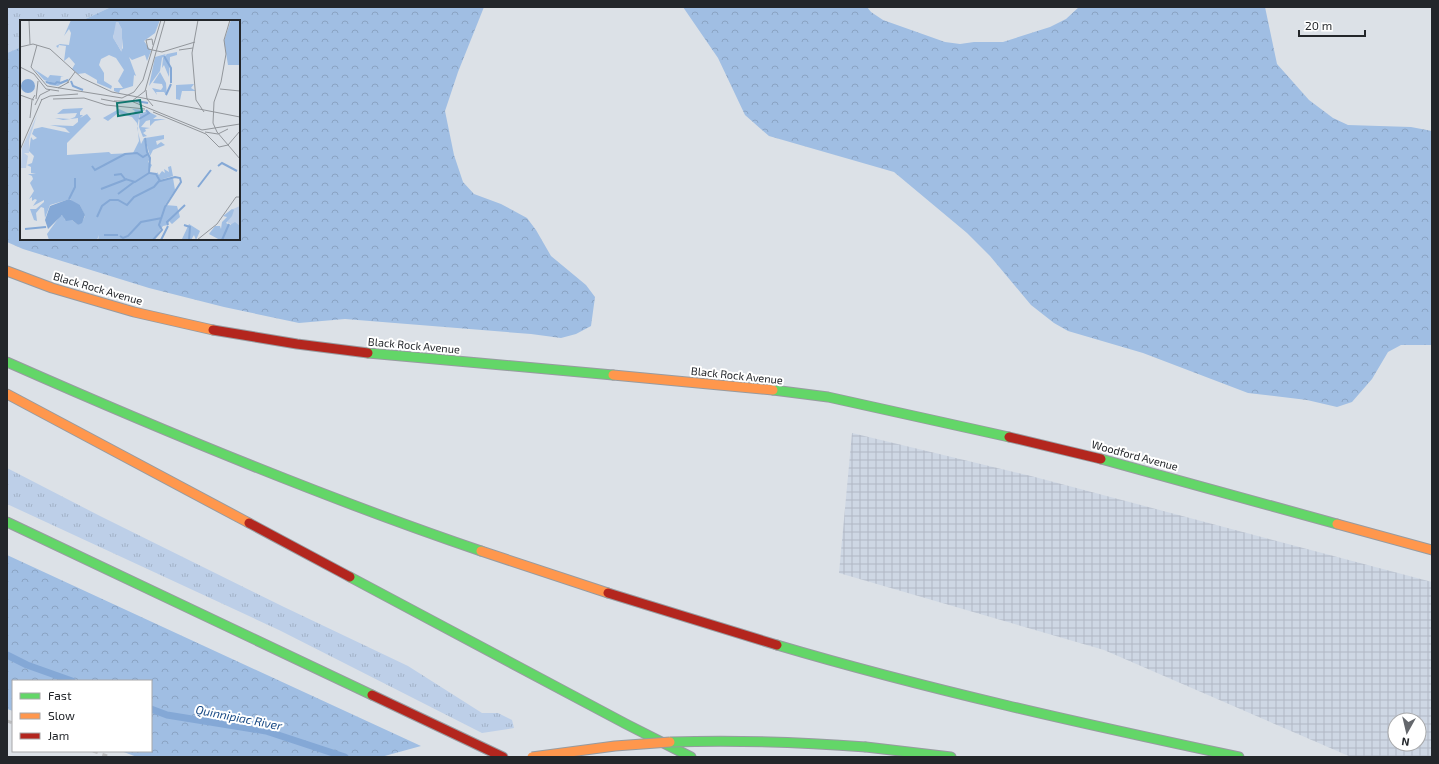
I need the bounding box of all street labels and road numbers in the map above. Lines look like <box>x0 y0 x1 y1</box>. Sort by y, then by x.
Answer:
street label: Black Rock Avenue <box>52 269 144 307</box>
street label: Black Rock Avenue <box>367 334 461 356</box>
street label: Black Rock Avenue <box>690 364 784 386</box>
street label: Woodford Avenue <box>1090 437 1180 473</box>

